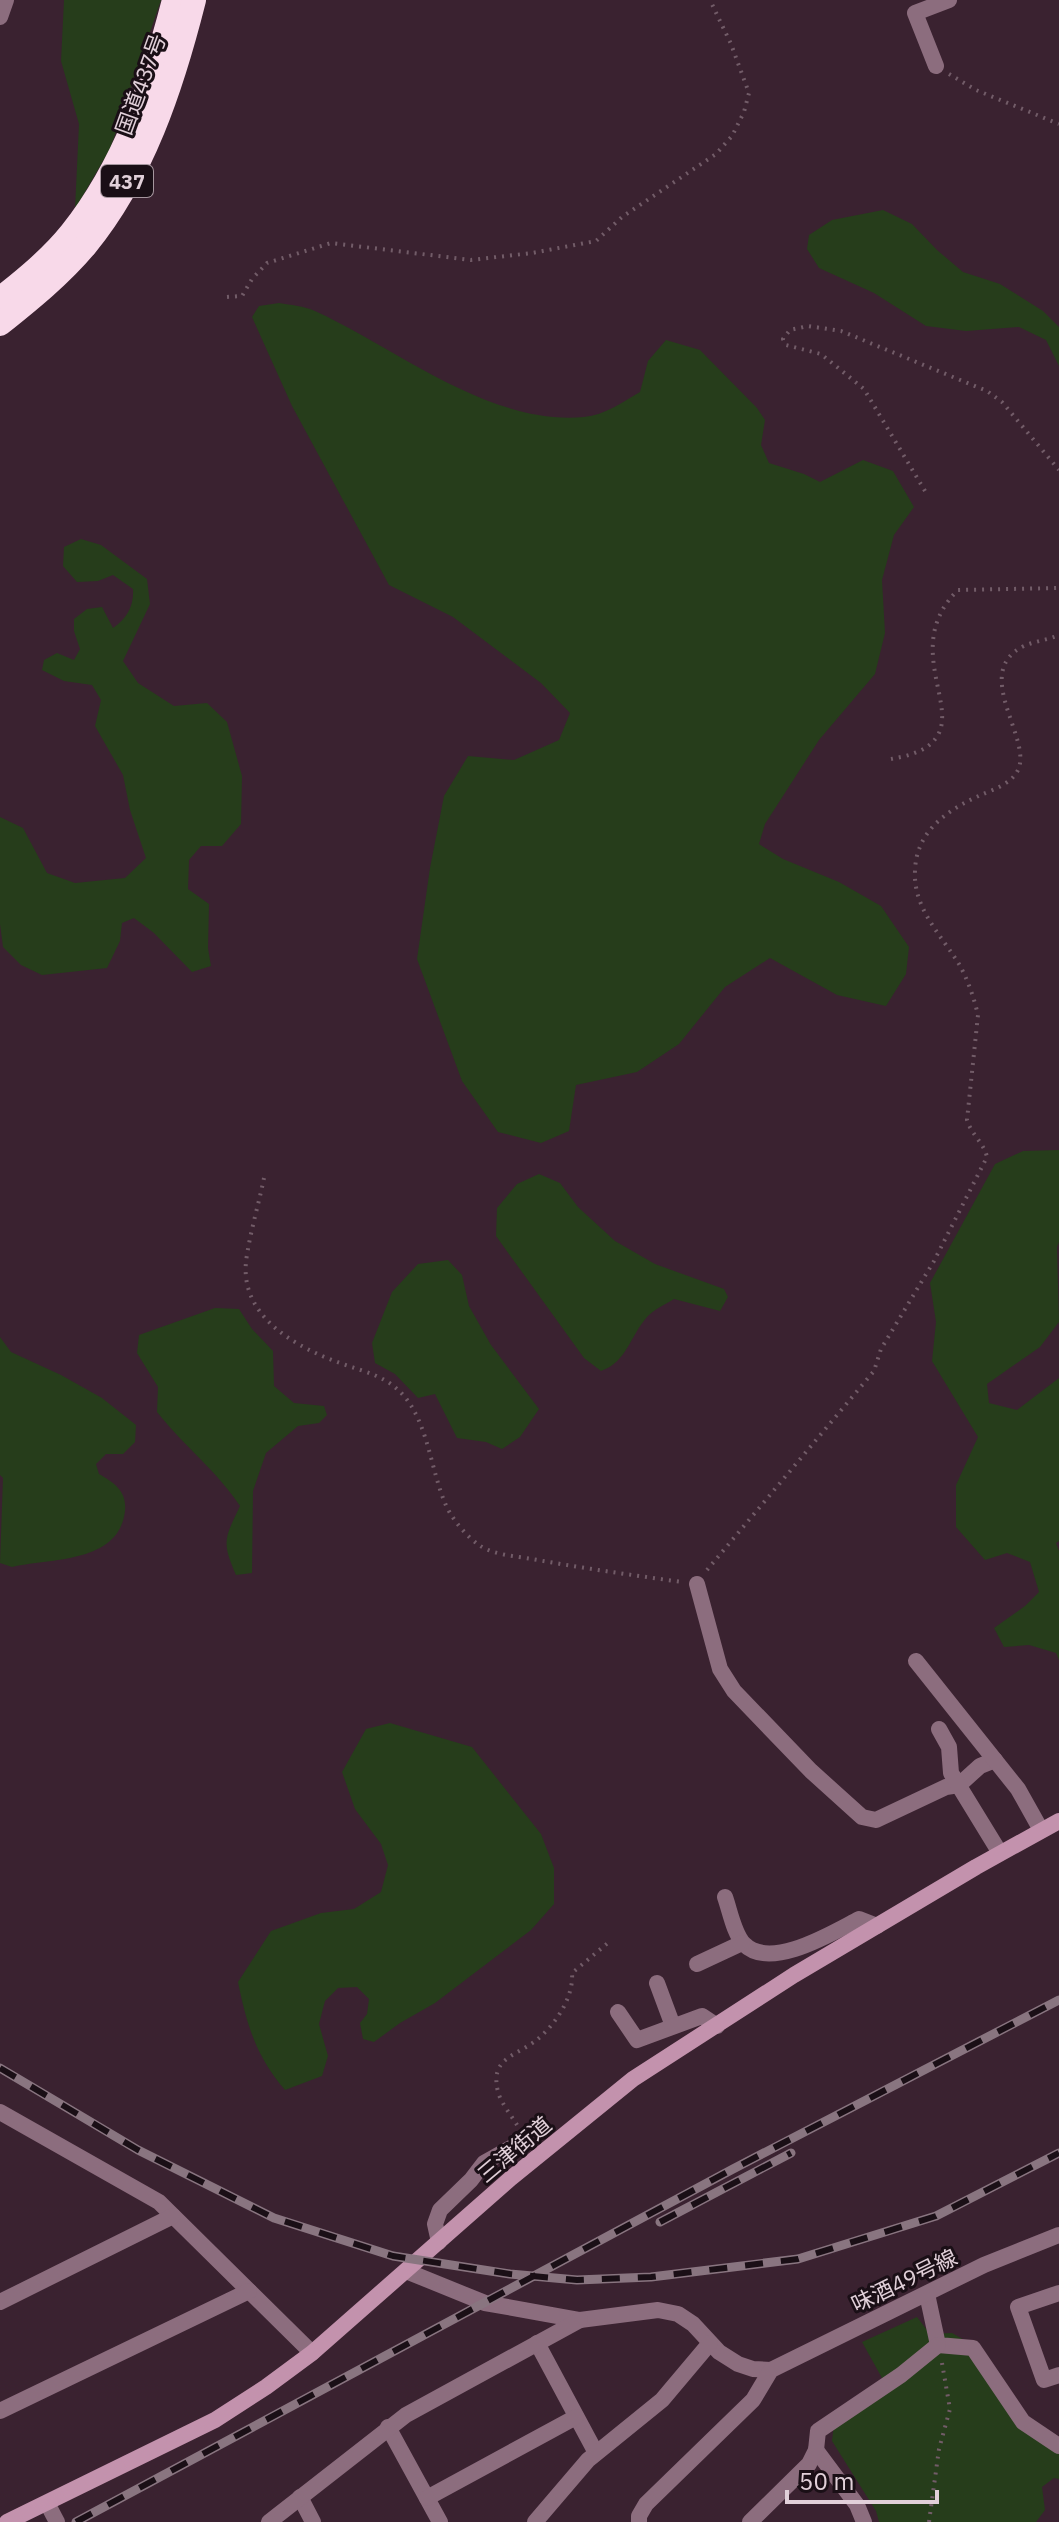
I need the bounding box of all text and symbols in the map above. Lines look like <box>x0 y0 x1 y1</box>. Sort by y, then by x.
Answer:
street label: 国道437号 <box>108 29 172 139</box>
road number: 437 <box>101 165 153 197</box>
street label: 三津街道 <box>471 2110 557 2188</box>
street label: 味酒49号線 <box>846 2242 962 2318</box>
scale bar <box>787 2454 937 2504</box>
text: 50 m <box>799 2465 854 2497</box>

